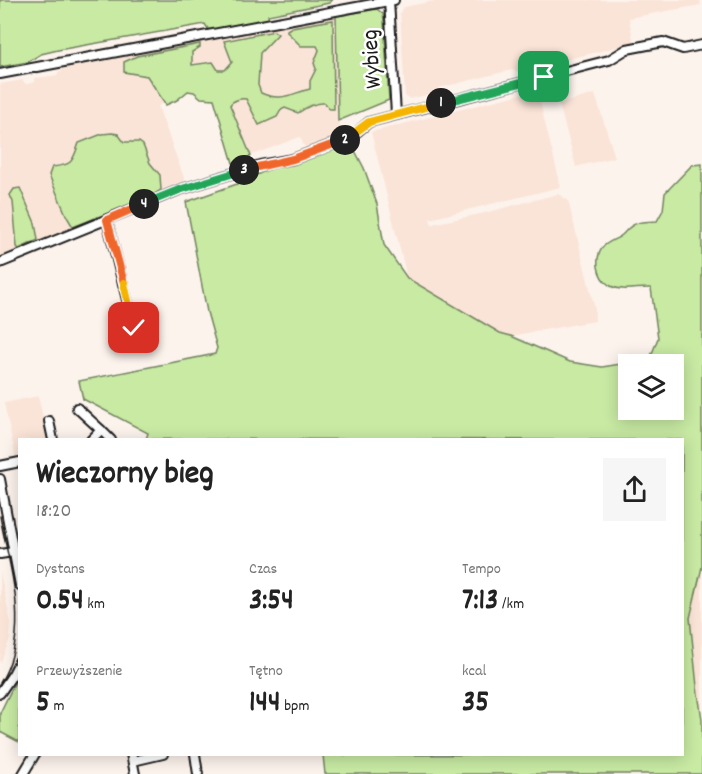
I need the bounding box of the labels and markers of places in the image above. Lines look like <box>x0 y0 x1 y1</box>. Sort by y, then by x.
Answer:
pin <box>518 51 569 102</box>
pin: 1 <box>426 88 456 118</box>
pin: 2 <box>330 125 360 155</box>
pin: 3 <box>229 155 259 185</box>
pin: 4 <box>129 189 159 219</box>
pin <box>108 302 159 353</box>

